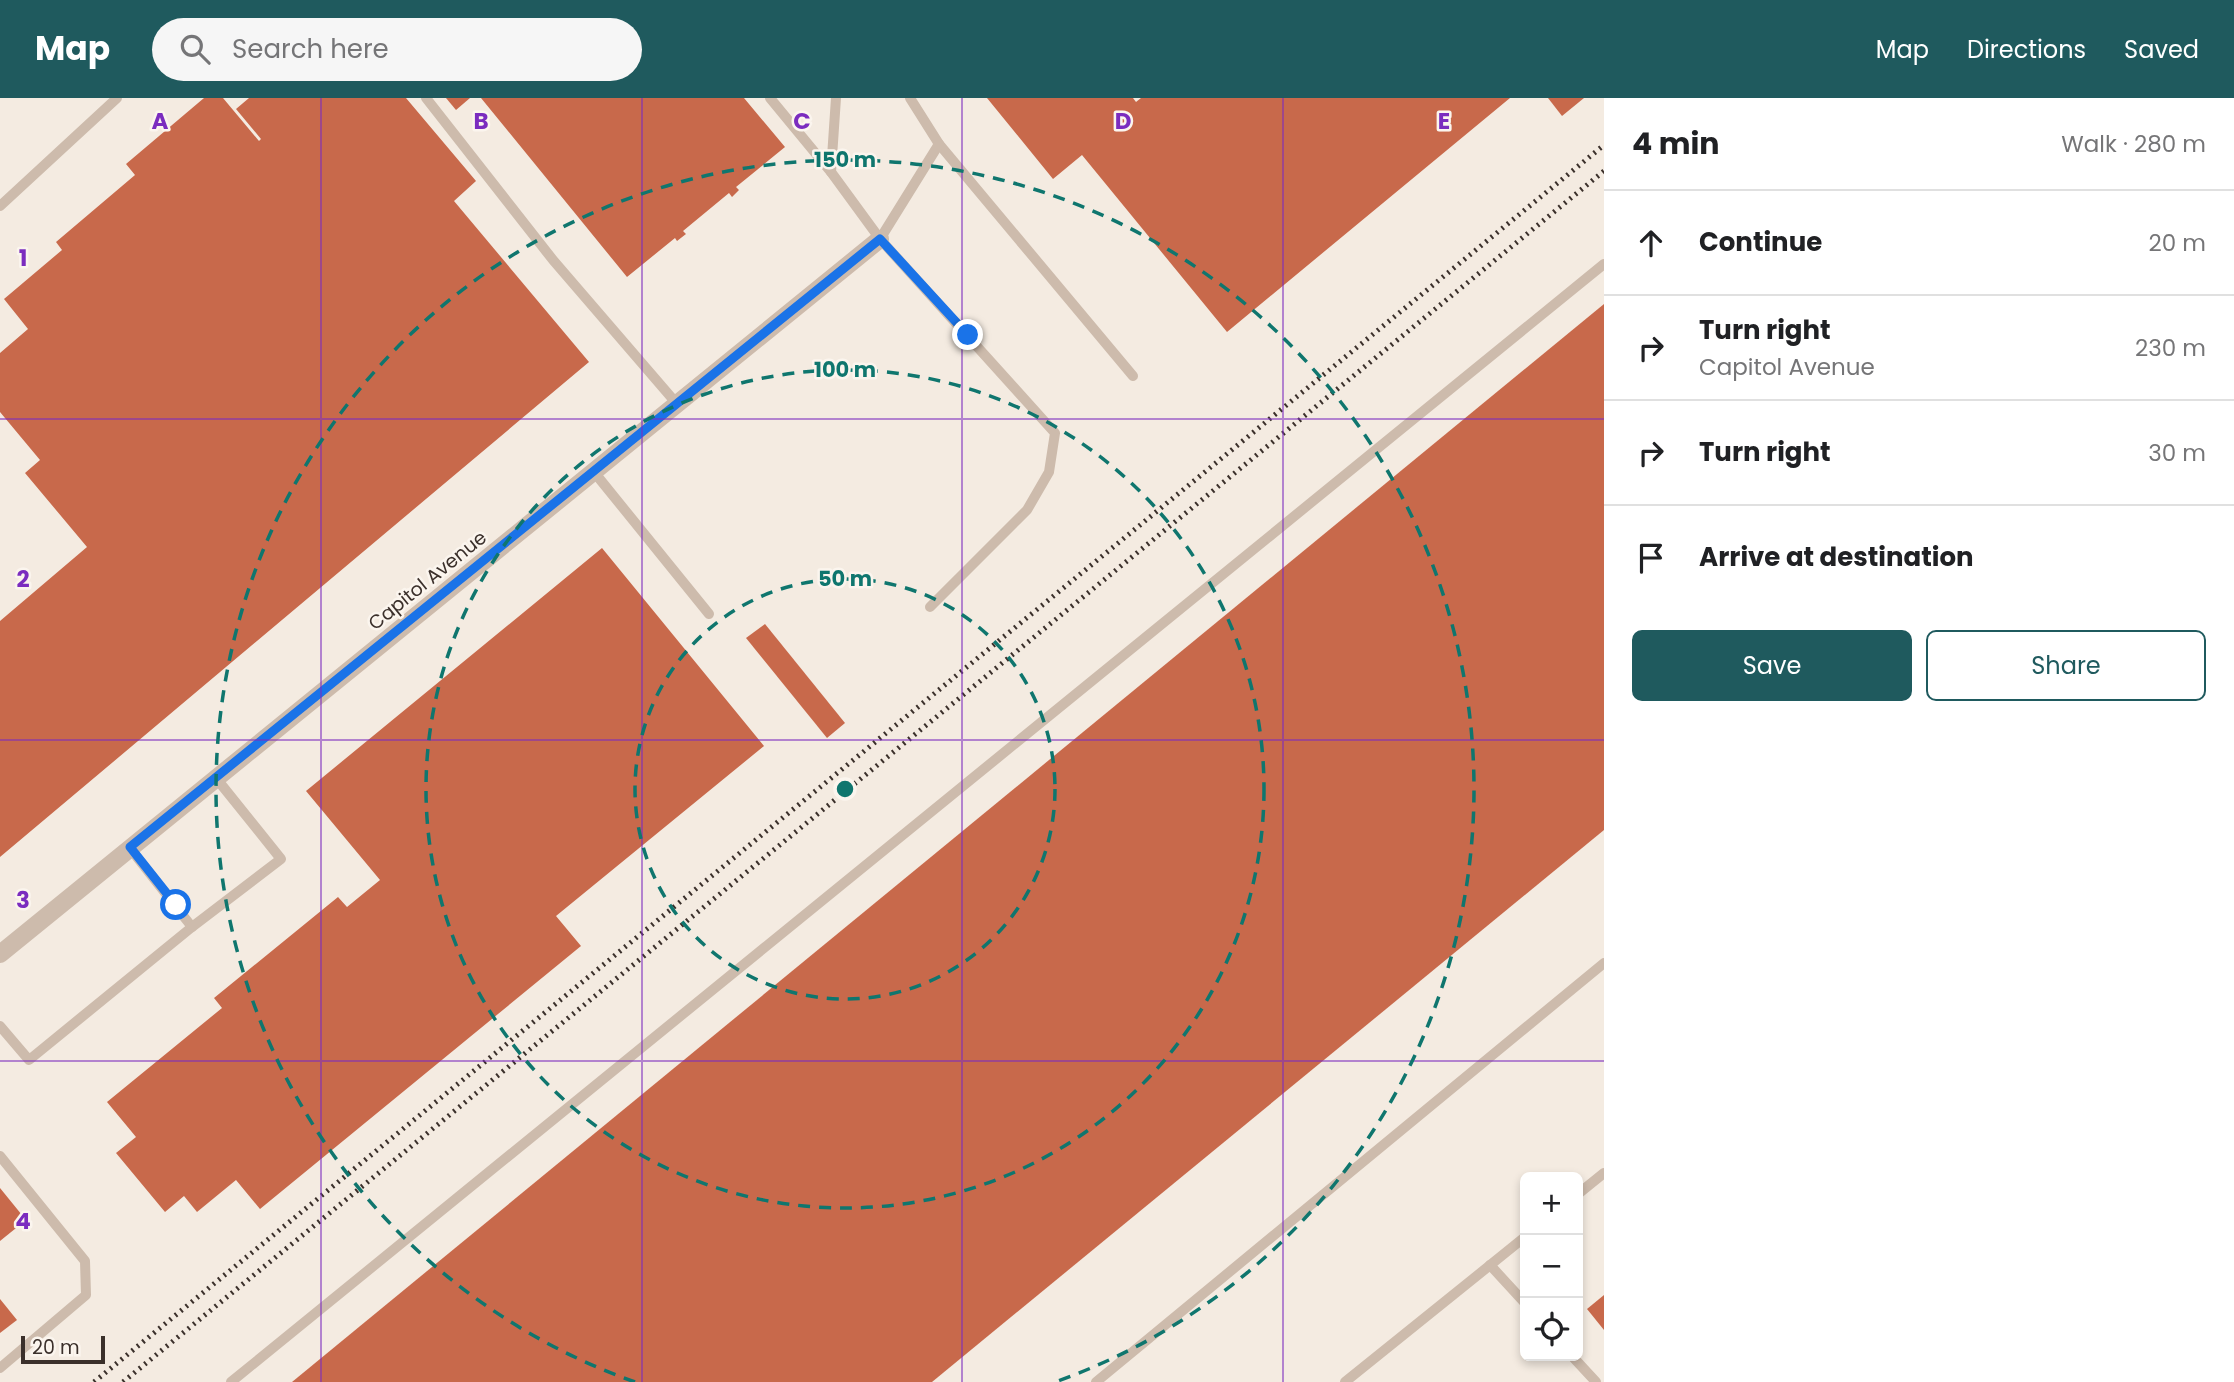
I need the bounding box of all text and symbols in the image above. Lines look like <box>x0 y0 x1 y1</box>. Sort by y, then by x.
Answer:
search box <box>152 18 642 81</box>
text: Map <box>35 25 110 72</box>
icon: search <box>176 30 214 68</box>
text: Search here <box>232 31 389 67</box>
text: Map <box>1876 33 1929 66</box>
text: Directions <box>1967 33 2086 66</box>
text: Saved <box>2124 33 2199 66</box>
text: A <box>152 105 169 137</box>
text: B <box>473 105 489 137</box>
text: C <box>793 105 811 137</box>
text: D <box>1115 105 1131 137</box>
text: E <box>1438 105 1450 137</box>
text: 4 min <box>1632 122 1720 165</box>
text: Walk · 280 m <box>2061 128 2206 160</box>
text: 150 m <box>814 145 876 174</box>
icon: ahead <box>1632 224 1670 262</box>
text: Continue <box>1699 224 1822 260</box>
text: 20 m <box>2148 227 2206 259</box>
text: 1 <box>19 242 27 274</box>
text: Turn right <box>1699 312 1831 348</box>
route end <box>952 319 983 350</box>
icon: right <box>1632 329 1670 367</box>
text: 230 m <box>2135 332 2206 364</box>
text: Capitol Avenue <box>1699 351 1875 383</box>
text: 100 m <box>814 355 876 384</box>
icon: right <box>1632 434 1670 472</box>
text: Turn right <box>1699 434 1831 470</box>
text: 30 m <box>2148 437 2206 469</box>
street label: Capitol Avenue <box>362 524 492 637</box>
icon: arrive <box>1632 539 1670 577</box>
text: Arrive at destination <box>1699 539 1974 575</box>
text: 2 <box>16 563 30 595</box>
text: 50 m <box>818 564 872 593</box>
button: Save <box>1632 630 1912 701</box>
button: Share <box>1926 630 2206 701</box>
centre of rings <box>833 777 857 801</box>
text: 3 <box>16 884 30 916</box>
route start <box>160 889 191 920</box>
map controls <box>1520 1172 1583 1361</box>
button: + <box>1520 1172 1583 1235</box>
text: 4 <box>15 1205 31 1237</box>
button: − <box>1520 1235 1583 1298</box>
button: locate <box>1520 1298 1583 1361</box>
scale bar <box>21 1333 105 1365</box>
text: 20 m <box>32 1334 80 1361</box>

